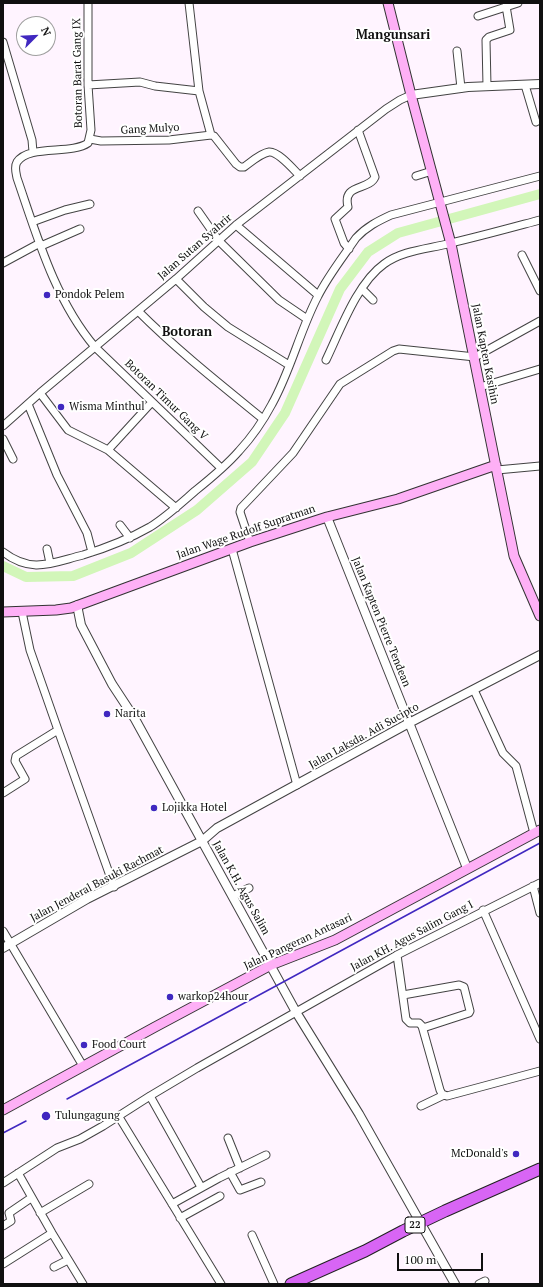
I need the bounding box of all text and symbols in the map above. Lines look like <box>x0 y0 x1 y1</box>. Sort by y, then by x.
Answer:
north arrow <box>16 16 56 56</box>
street label: Botoran Barat Gang IX <box>70 18 86 128</box>
text: N <box>38 25 54 38</box>
district label: Mangunsari <box>356 27 430 43</box>
street label: Gang Mulyo <box>120 121 180 137</box>
street label: Jalan Sutan Syahrir <box>155 211 235 283</box>
place label: Pondok Pelem <box>55 288 124 302</box>
marker: Pondok Pelem <box>42 290 52 300</box>
street label: Jalan Kapten Kasihin <box>469 303 501 405</box>
district label: Botoran <box>162 324 212 340</box>
street label: Botoran Timur Gang V <box>122 357 210 443</box>
place label: Wisma Minthul <box>69 400 145 414</box>
marker: Wisma Minthul <box>56 402 66 412</box>
street label: Jalan Wage Rudolf Supratman <box>175 502 317 562</box>
street label: Jalan Kapten Pierre Tendean <box>349 555 413 689</box>
street label: Jalan Laksda. Adi Sucipto <box>307 700 421 772</box>
place label: Narita <box>115 707 146 721</box>
marker: Narita <box>102 709 112 719</box>
place label: Lojikka Hotel <box>162 801 227 815</box>
marker: Lojikka Hotel <box>149 803 159 813</box>
street label: Jalan K.H. Agus Salim <box>210 839 272 937</box>
street label: Jalan Jenderal Basuki Rachmat <box>28 843 166 925</box>
street label: Jalan KH. Agus Salim Gang I <box>348 898 476 974</box>
street label: Jalan Pangeran Antasari <box>242 911 354 973</box>
place label: warkop24hour <box>178 990 248 1004</box>
marker: warkop24hour <box>165 992 175 1002</box>
place label: Food Court <box>92 1038 146 1052</box>
marker: Food Court <box>79 1040 89 1050</box>
place label: Tulungagung <box>55 1109 120 1123</box>
marker: Tulungagung <box>40 1110 52 1122</box>
place label: McDonald's <box>451 1147 508 1161</box>
marker: McDonald's <box>511 1149 521 1159</box>
road number: 22 <box>405 1217 425 1233</box>
scale bar <box>399 1245 485 1271</box>
text: 100 m <box>404 1252 436 1267</box>

